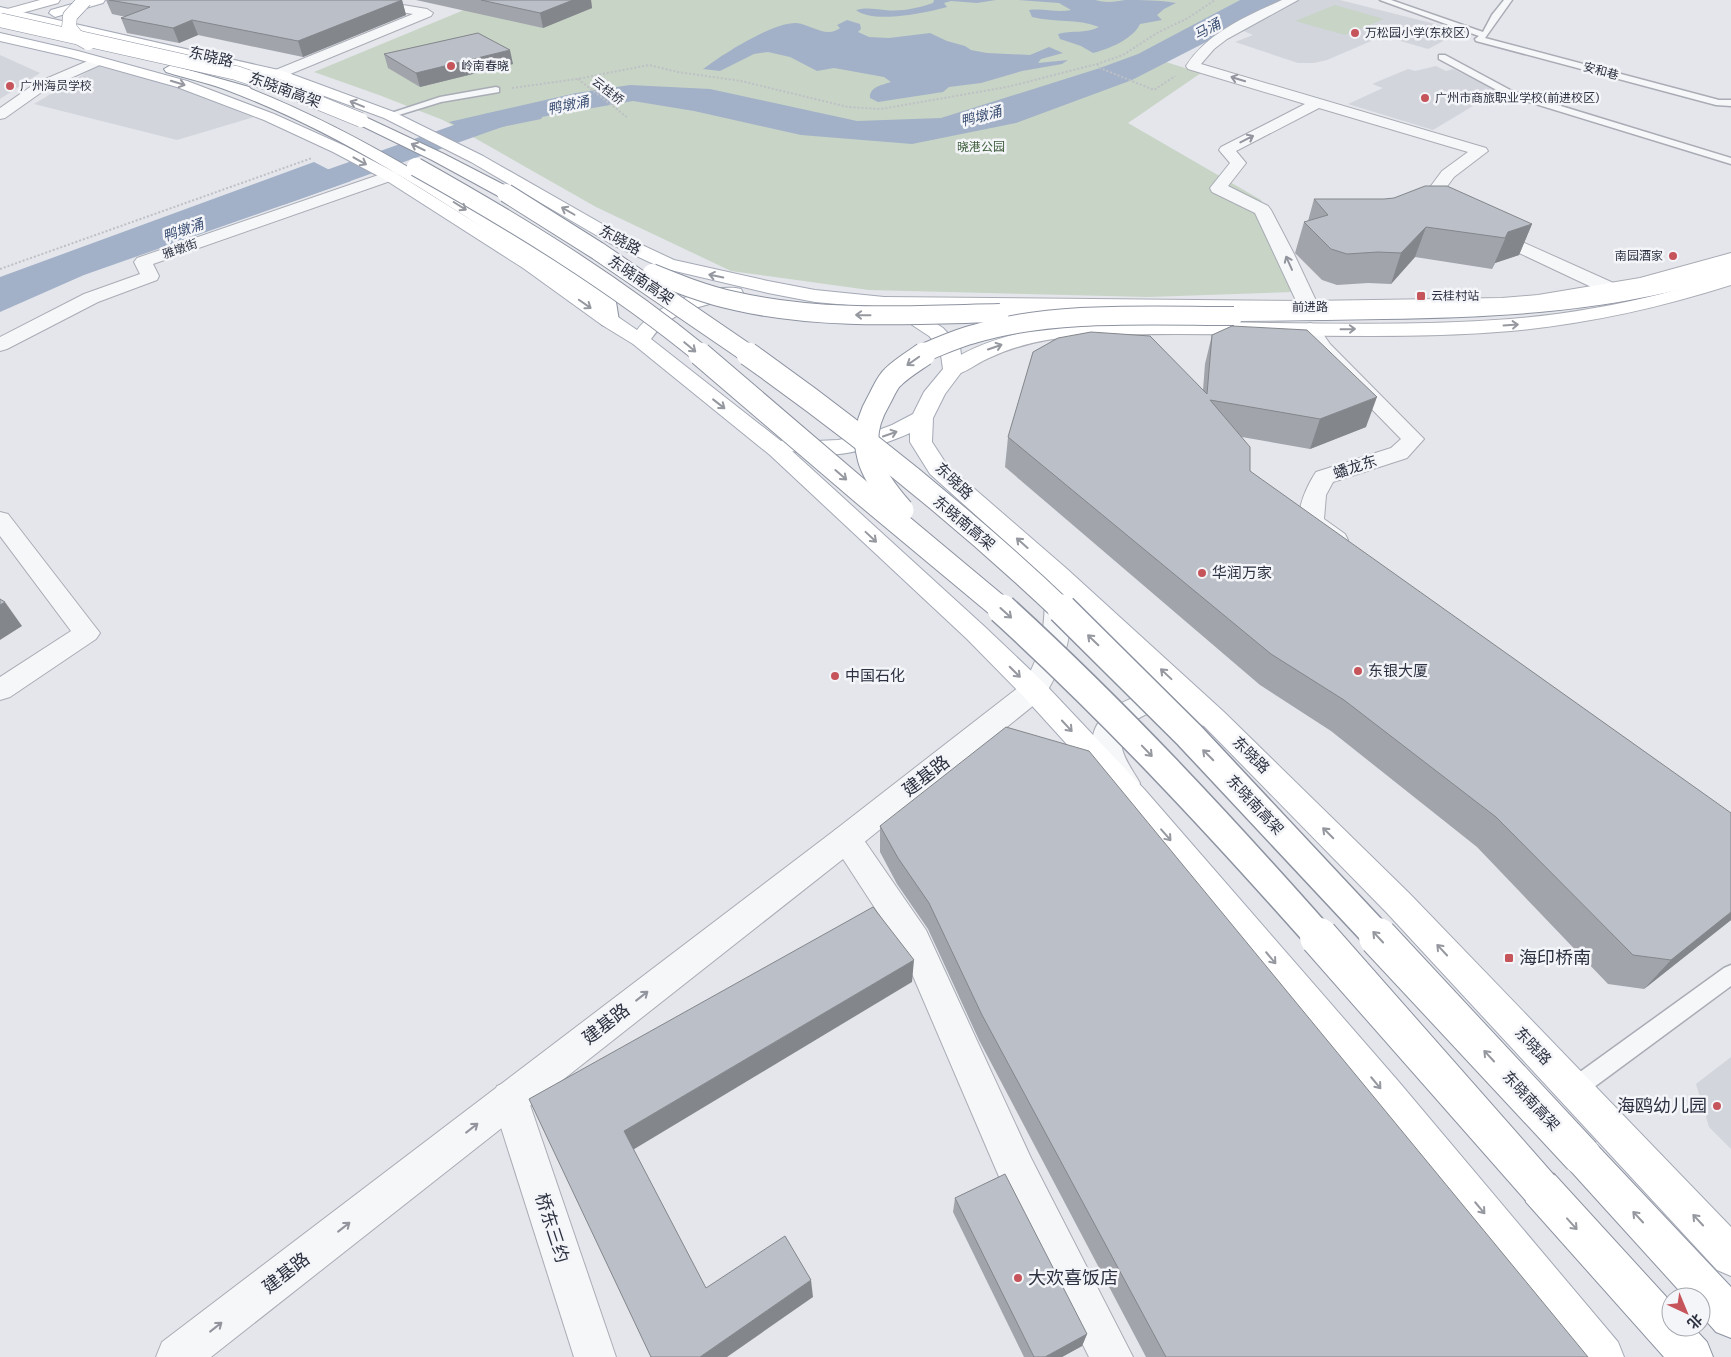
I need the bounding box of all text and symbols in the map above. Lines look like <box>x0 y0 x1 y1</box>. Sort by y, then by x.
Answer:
water label: 马涌 <box>1191 14 1225 44</box>
place label: 万松园小学(东校区) <box>1365 26 1469 40</box>
marker: 万松园小学(东校区) <box>1349 27 1361 39</box>
street label: 东晓路 <box>187 43 235 71</box>
place label: 岭南春晓 <box>461 59 509 73</box>
marker: 岭南春晓 <box>445 60 457 72</box>
street label: 安和巷 <box>1582 60 1620 82</box>
street label: 东晓南高架 <box>247 69 323 111</box>
street label: 云桂桥 <box>590 74 626 108</box>
one-way arrow <box>1231 74 1247 84</box>
place label: 广州海员学校 <box>20 79 92 93</box>
one-way arrow <box>169 79 185 89</box>
marker: 广州海员学校 <box>4 80 16 92</box>
place label: 广州市商旅职业学校(前进校区) <box>1435 91 1599 105</box>
water label: 鸭墩涌 <box>546 92 592 118</box>
marker: 广州市商旅职业学校(前进校区) <box>1419 92 1431 104</box>
one-way arrow <box>350 98 365 107</box>
water label: 鸭墩涌 <box>959 102 1006 130</box>
one-way arrow <box>1240 134 1255 144</box>
park label: 晓港公园 <box>957 140 1005 154</box>
one-way arrow <box>411 142 426 151</box>
one-way arrow <box>353 156 368 166</box>
one-way arrow <box>452 202 466 212</box>
one-way arrow <box>561 206 576 216</box>
water label: 鸭墩涌 <box>161 215 208 245</box>
street label: 东晓路 <box>596 221 644 259</box>
street label: 雅墩街 <box>161 237 199 261</box>
place label: 南园酒家 <box>1615 249 1663 263</box>
marker: 南园酒家 <box>1667 250 1679 262</box>
street label: 东晓南高架 <box>605 252 677 308</box>
one-way arrow <box>1284 256 1293 271</box>
one-way arrow <box>708 271 724 280</box>
place label: 云桂村站 <box>1431 289 1479 303</box>
marker: 云桂村站 <box>1415 290 1427 302</box>
one-way arrow <box>577 298 591 309</box>
street label: 前进路 <box>1292 300 1328 314</box>
one-way arrow <box>856 310 872 320</box>
one-way arrow <box>1502 320 1518 329</box>
one-way arrow <box>1340 324 1356 334</box>
one-way arrow <box>684 341 697 353</box>
one-way arrow <box>987 342 1003 351</box>
one-way arrow <box>906 356 920 366</box>
one-way arrow <box>712 398 725 409</box>
one-way arrow <box>882 429 897 438</box>
street label: 蟠龙东 <box>1331 451 1379 483</box>
street label: 东晓路 <box>932 459 976 503</box>
one-way arrow <box>834 470 847 481</box>
street label: 东晓南高架 <box>929 492 999 554</box>
one-way arrow <box>865 531 878 543</box>
one-way arrow <box>1015 537 1028 548</box>
place label: 华润万家 <box>1212 564 1272 582</box>
marker: 华润万家 <box>1196 567 1208 579</box>
one-way arrow <box>1000 607 1013 619</box>
one-way arrow <box>1087 634 1099 646</box>
place label: 东银大厦 <box>1368 662 1428 680</box>
marker: 东银大厦 <box>1352 665 1364 677</box>
one-way arrow <box>1009 666 1021 678</box>
place label: 中国石化 <box>845 667 905 685</box>
one-way arrow <box>1160 668 1172 680</box>
marker: 中国石化 <box>829 670 841 682</box>
one-way arrow <box>1061 720 1073 732</box>
street label: 东晓路 <box>1229 733 1273 777</box>
one-way arrow <box>1141 745 1153 758</box>
one-way arrow <box>1202 749 1214 761</box>
street label: 建基路 <box>898 751 954 801</box>
street label: 东晓南高架 <box>1223 771 1287 839</box>
one-way arrow <box>1322 827 1335 839</box>
one-way arrow <box>1160 828 1171 841</box>
one-way arrow <box>1372 931 1384 944</box>
one-way arrow <box>1436 943 1448 956</box>
place label: 海印桥南 <box>1519 947 1591 969</box>
one-way arrow <box>1265 952 1277 965</box>
marker: 海印桥南 <box>1503 952 1515 964</box>
one-way arrow <box>635 990 648 1001</box>
street label: 建基路 <box>578 999 634 1049</box>
street label: 东晓路 <box>1511 1023 1555 1069</box>
one-way arrow <box>1483 1050 1495 1063</box>
street label: 东晓南高架 <box>1499 1067 1563 1135</box>
one-way arrow <box>1370 1076 1381 1089</box>
place label: 海鸥幼儿园 <box>1617 1095 1707 1117</box>
marker: 海鸥幼儿园 <box>1711 1100 1723 1112</box>
one-way arrow <box>466 1122 479 1133</box>
street label: 桥东三约 <box>530 1190 574 1266</box>
one-way arrow <box>1474 1201 1485 1214</box>
one-way arrow <box>1633 1210 1644 1223</box>
one-way arrow <box>1692 1214 1704 1227</box>
one-way arrow <box>1567 1217 1578 1230</box>
one-way arrow <box>337 1222 350 1233</box>
street label: 建基路 <box>258 1248 314 1298</box>
place label: 大欢喜饭店 <box>1028 1267 1118 1289</box>
marker: 大欢喜饭店 <box>1012 1272 1024 1284</box>
north arrow <box>1661 1287 1711 1337</box>
text: 北 <box>1684 1310 1706 1332</box>
one-way arrow <box>209 1322 222 1333</box>

